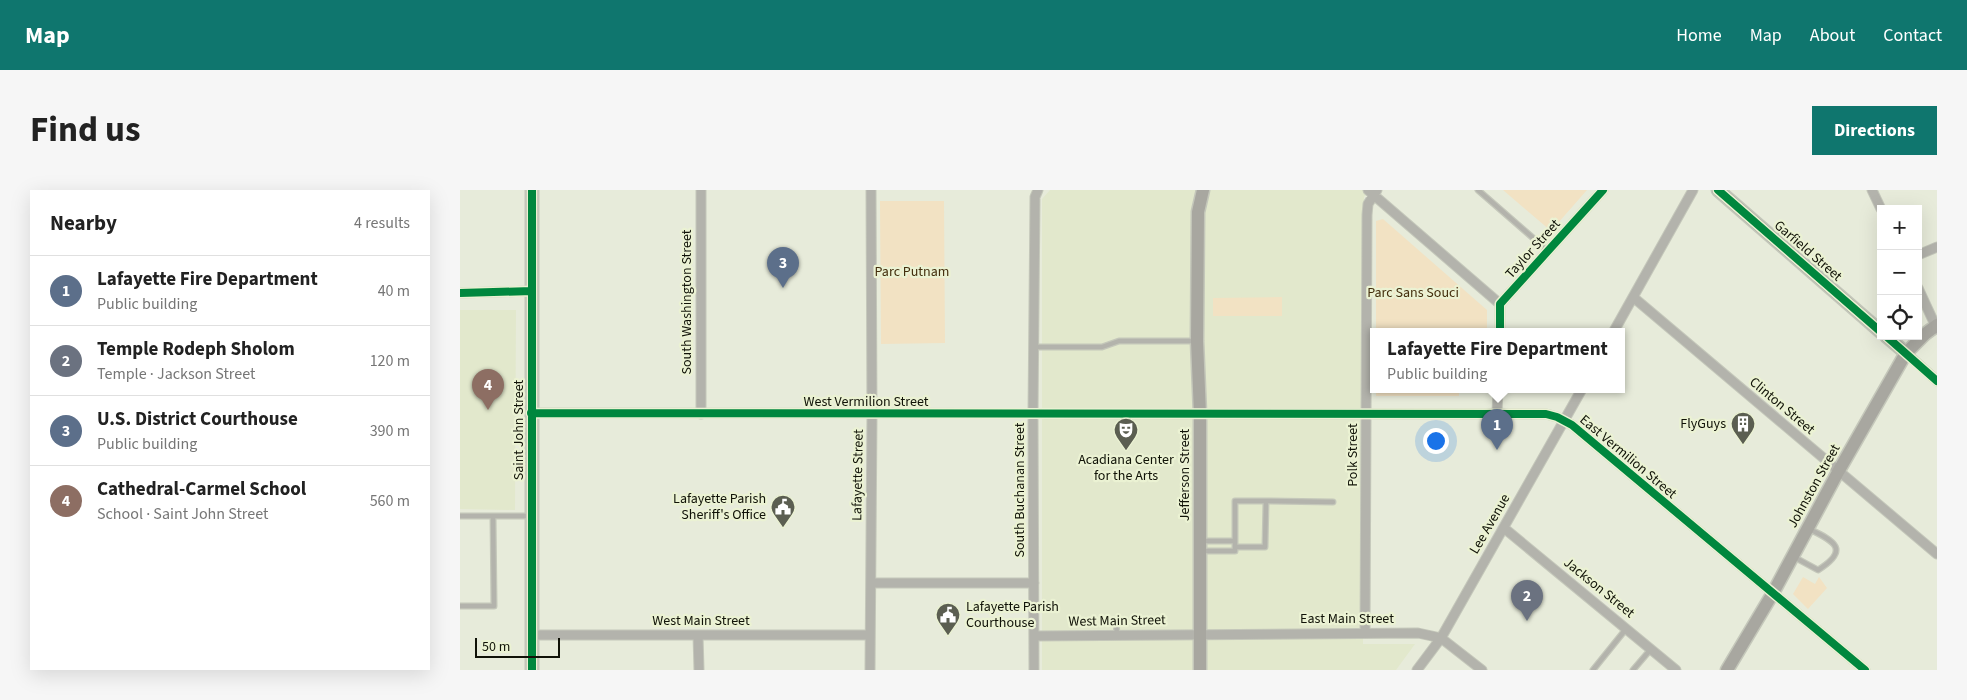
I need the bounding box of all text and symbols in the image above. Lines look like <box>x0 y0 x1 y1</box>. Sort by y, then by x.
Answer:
text: Map <box>25 18 70 53</box>
text: Home <box>1676 23 1722 48</box>
text: Map <box>1750 23 1782 48</box>
text: About <box>1810 23 1855 48</box>
text: Contact <box>1883 23 1942 48</box>
text: Find us <box>30 105 140 155</box>
button: Directions <box>1812 106 1937 155</box>
map controls <box>1877 205 1922 340</box>
button: + <box>1877 205 1922 250</box>
text: Nearby <box>50 208 117 238</box>
text: 4 results <box>354 212 410 234</box>
street label: Taylor Street <box>1501 215 1565 283</box>
street label: Garfield Street <box>1770 216 1847 286</box>
street label: South Washington Street <box>677 229 697 374</box>
pin: 3 <box>767 247 799 288</box>
button: − <box>1877 250 1922 295</box>
park label: Parc Putnam <box>875 262 949 282</box>
text: Lafayette Fire Department <box>97 266 318 293</box>
text: 1 <box>62 280 70 302</box>
text: 40 m <box>378 280 410 302</box>
park label: Parc Sans Souci <box>1367 283 1459 303</box>
text: Public building <box>97 293 197 315</box>
button: locate <box>1877 295 1922 340</box>
popup <box>1370 328 1625 393</box>
text: Temple Rodeph Sholom <box>97 336 295 363</box>
text: Lafayette Fire Department <box>1387 336 1608 363</box>
text: 2 <box>62 350 70 372</box>
text: 120 m <box>370 350 410 372</box>
text: Temple · Jackson Street <box>97 363 255 385</box>
text: Public building <box>1387 363 1487 385</box>
pin: 4 <box>472 369 504 410</box>
street label: Clinton Street <box>1745 373 1819 440</box>
street label: Saint John Street <box>509 379 529 480</box>
street label: West Vermilion Street <box>803 392 929 412</box>
text: U.S. District Courthouse <box>97 406 298 433</box>
pin: 1 <box>1481 409 1513 450</box>
street label: East Vermilion Street <box>1575 410 1681 504</box>
building icon: FlyGuys <box>1730 411 1756 445</box>
place label: FlyGuys <box>1680 414 1726 434</box>
theatre icon: Acadiana Center for the Arts <box>1113 417 1139 451</box>
text: 3 <box>62 420 70 442</box>
text: 390 m <box>370 420 410 442</box>
street label: South Buchanan Street <box>1010 422 1030 557</box>
street label: Polk Street <box>1343 423 1363 487</box>
your location <box>1423 428 1449 454</box>
street label: Lafayette Street <box>847 429 869 521</box>
street label: Jefferson Street <box>1175 429 1195 521</box>
text: Public building <box>97 433 197 455</box>
street label: Johnston Street <box>1783 440 1845 531</box>
place label: Acadiana Center for the Arts <box>1078 450 1174 486</box>
text: Cathedral-Carmel School <box>97 476 306 503</box>
place label: Lafayette Parish Sheriff's Office <box>673 489 766 525</box>
text: 4 <box>62 490 70 512</box>
text: 560 m <box>370 490 410 512</box>
street label: Lee Avenue <box>1465 490 1515 558</box>
public building icon: Lafayette Parish Sheriff's Office <box>770 494 796 528</box>
text: School · Saint John Street <box>97 503 268 525</box>
street label: Jackson Street <box>1559 553 1639 623</box>
pin: 2 <box>1511 580 1543 621</box>
place label: Lafayette Parish Courthouse <box>966 597 1059 633</box>
public building icon: Lafayette Parish Courthouse <box>935 602 961 636</box>
street label: East Main Street <box>1300 609 1394 629</box>
street label: West Main Street <box>1068 610 1166 632</box>
street label: West Main Street <box>652 611 750 631</box>
scale bar <box>475 635 560 658</box>
text: 50 m <box>482 637 510 657</box>

